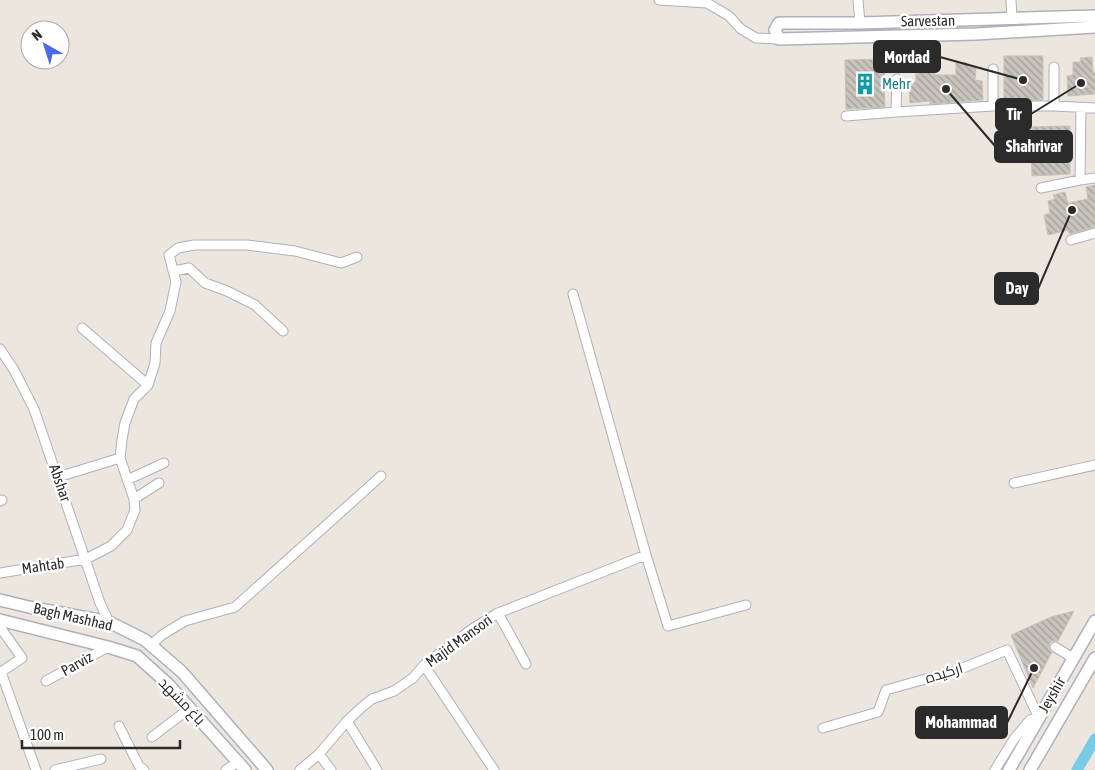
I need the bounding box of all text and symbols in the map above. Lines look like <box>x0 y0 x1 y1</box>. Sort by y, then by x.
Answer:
street label: Sarvestan <box>901 12 955 29</box>
north arrow <box>20 20 70 70</box>
text: N <box>29 26 45 44</box>
callout: Mordad <box>874 41 940 72</box>
text: Mordad <box>884 48 930 66</box>
building icon: Mehr <box>852 71 878 97</box>
place label: Mehr <box>882 75 911 92</box>
callout: Tir <box>996 99 1031 130</box>
text: Tir <box>1006 105 1022 123</box>
callout: Shahrivar <box>995 131 1072 162</box>
text: Shahrivar <box>1006 137 1063 155</box>
callout: Day <box>995 273 1038 304</box>
text: Day <box>1006 279 1029 297</box>
street label: Abshar <box>46 462 75 504</box>
street label: Mahtab <box>21 554 65 577</box>
street label: Bagh Mashhad <box>32 599 114 634</box>
street label: Majid Mansori <box>422 611 495 670</box>
street label: Parviz <box>58 648 96 679</box>
street label: ارکیده <box>923 659 965 687</box>
street label: باغ مشهد <box>154 673 209 730</box>
street label: Jeyshir <box>1035 674 1069 715</box>
callout: Mohammad <box>916 707 1007 738</box>
text: Mohammad <box>925 713 997 731</box>
scale bar <box>22 718 180 750</box>
text: 100 m <box>30 726 64 743</box>

